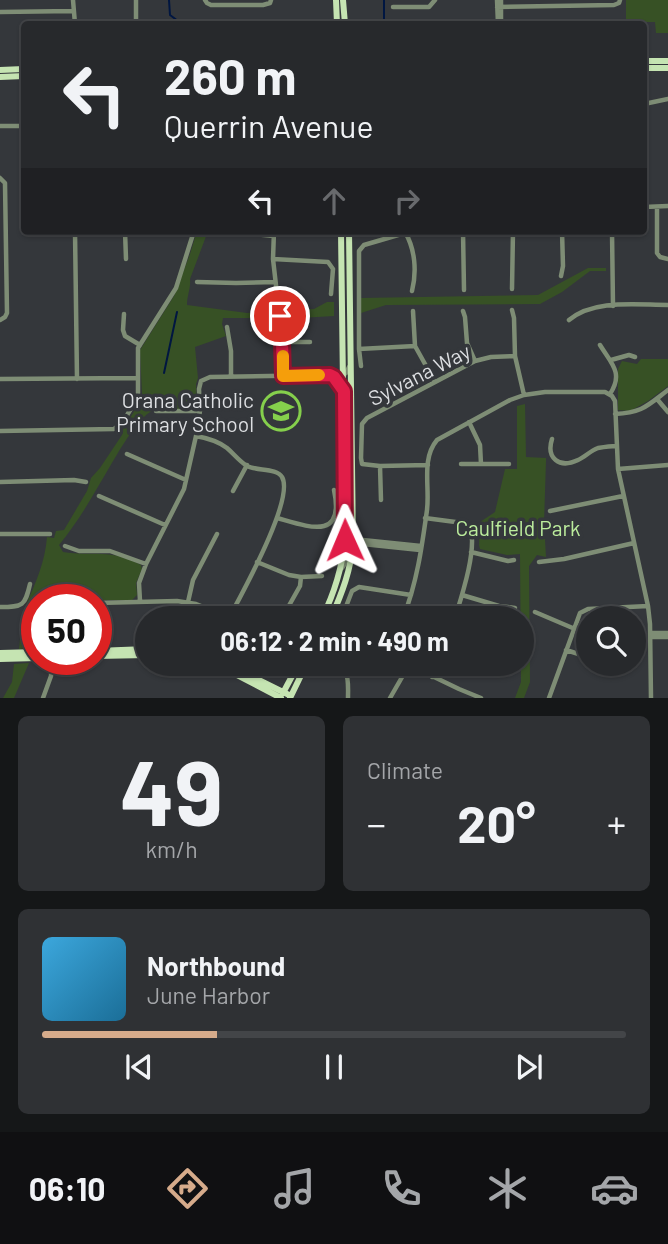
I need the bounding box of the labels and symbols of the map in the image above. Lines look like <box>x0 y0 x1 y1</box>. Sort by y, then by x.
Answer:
pin <box>250 286 310 346</box>
street label: Sylvana Way <box>364 337 475 410</box>
place label: Orana Catholic Primary School <box>116 387 254 436</box>
school or university icon: Orana Catholic Primary School <box>260 390 302 432</box>
position arrow <box>308 503 382 577</box>
park label: Caulfield Park <box>455 515 581 540</box>
speed limit sign: 50 <box>21 584 112 675</box>

